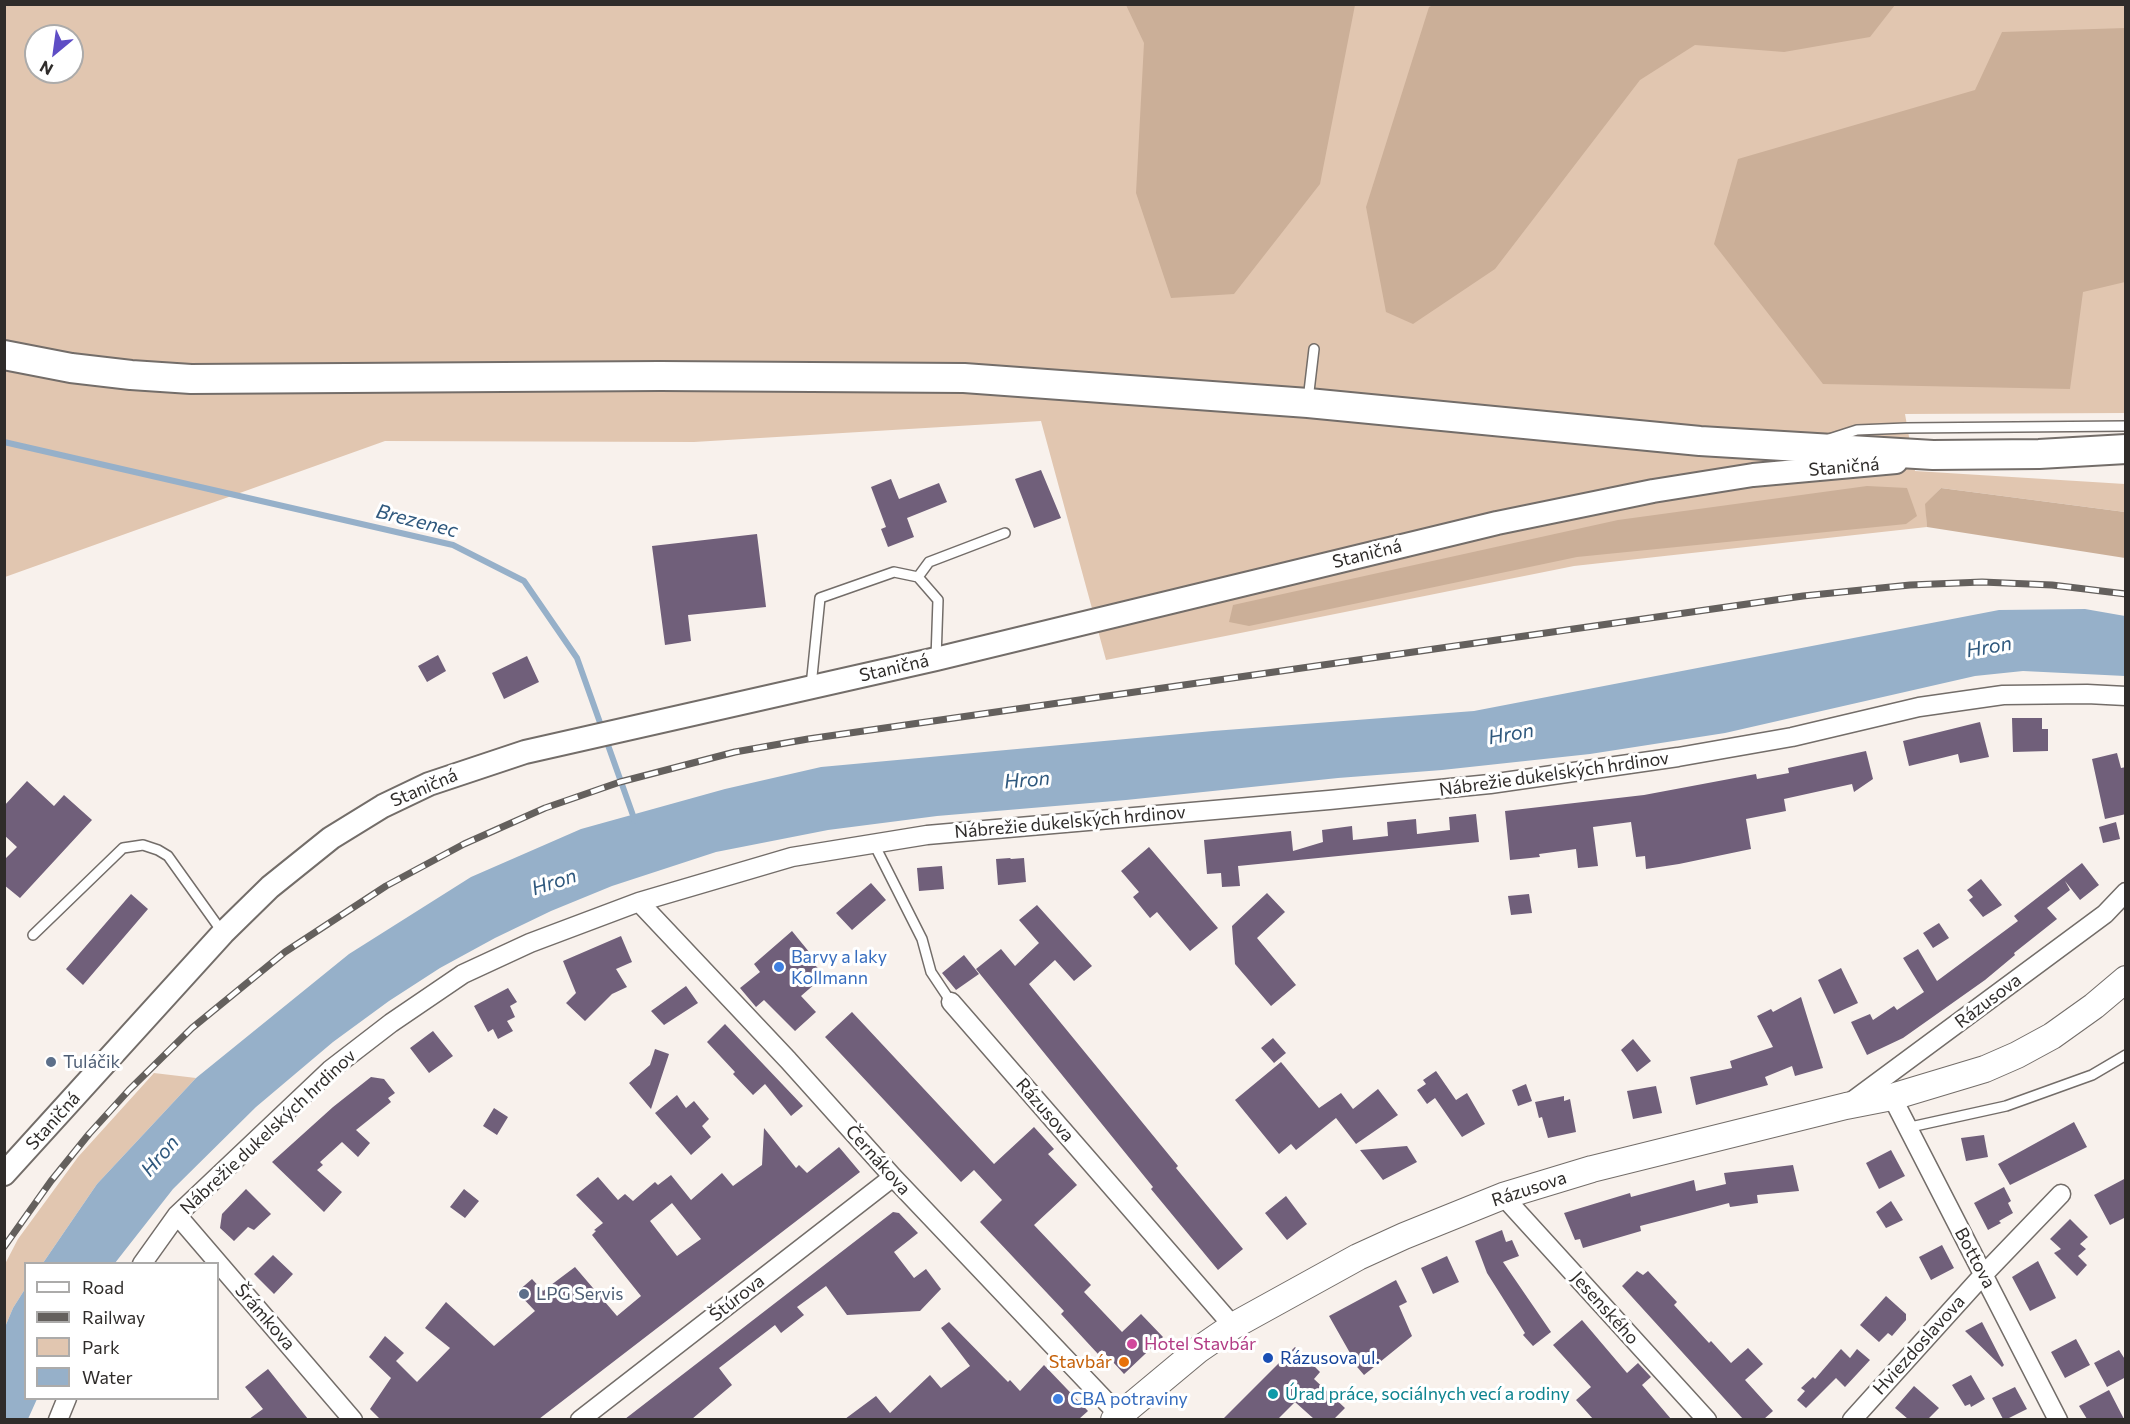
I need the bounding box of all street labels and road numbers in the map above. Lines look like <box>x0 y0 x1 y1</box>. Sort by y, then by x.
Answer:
street label: Staničná <box>1808 453 1880 481</box>
street label: Staničná <box>1330 535 1404 573</box>
street label: Staničná <box>857 650 931 686</box>
street label: Nábrežie dukelských hrdinov <box>1438 747 1670 801</box>
street label: Staničná <box>387 764 461 812</box>
street label: Nábrežie dukelských hrdinov <box>953 801 1187 843</box>
street label: Rázusova <box>1951 969 2025 1033</box>
street label: Nábrežie dukelských hrdinov <box>176 1045 360 1219</box>
street label: Rázusova <box>1011 1074 1079 1146</box>
street label: Staničná <box>21 1088 85 1154</box>
street label: Černákova <box>841 1120 915 1200</box>
street label: Rázusova <box>1489 1167 1569 1211</box>
street label: Bottova <box>1950 1224 2000 1292</box>
street label: Jesenského <box>1567 1267 1643 1349</box>
street label: Štúrova <box>705 1270 769 1326</box>
street label: Šrámkova <box>230 1279 300 1355</box>
street label: Hviezdoslavova <box>1869 1291 1969 1399</box>

